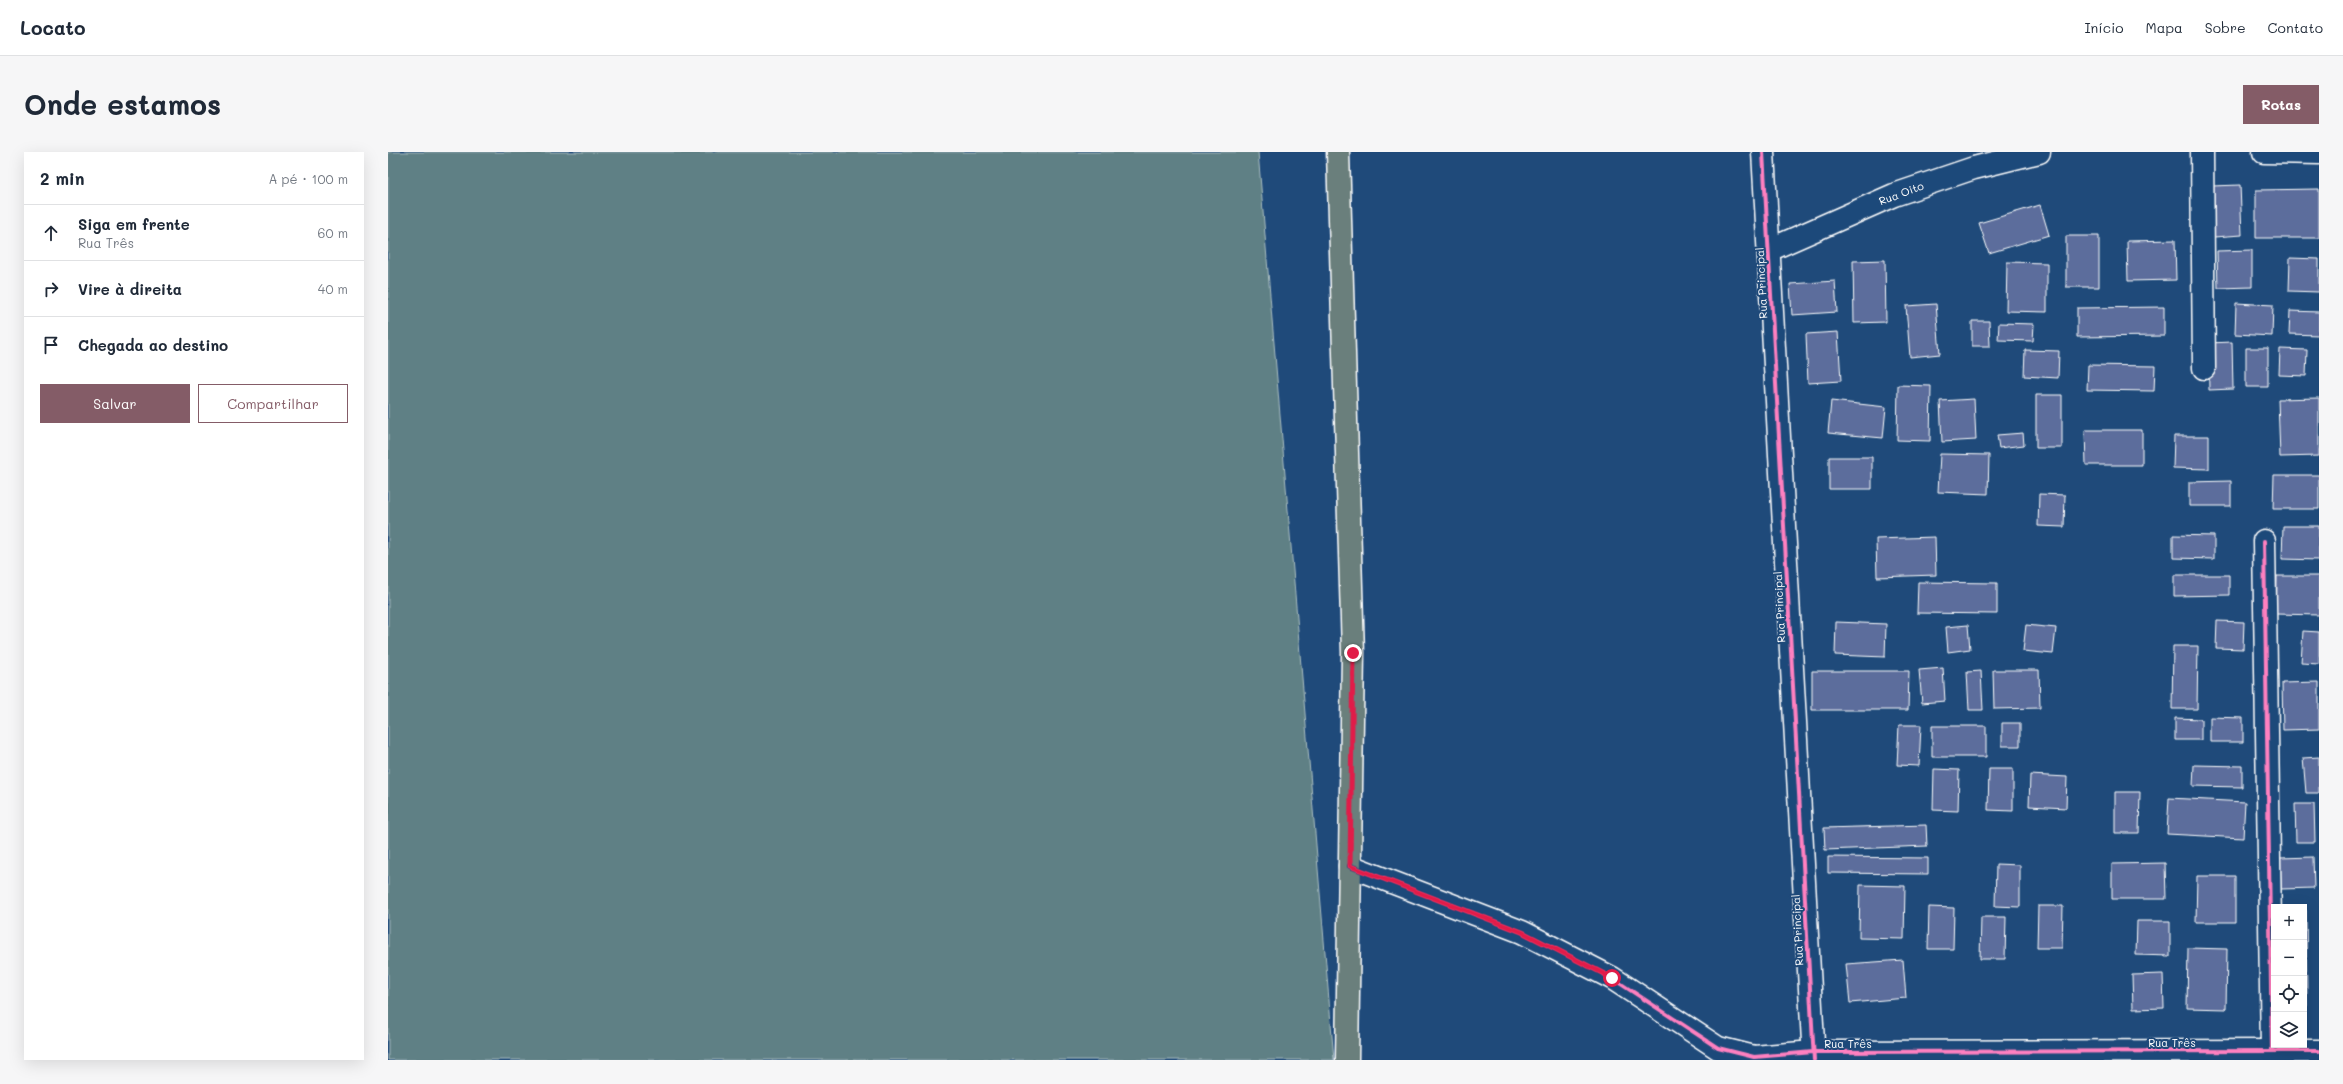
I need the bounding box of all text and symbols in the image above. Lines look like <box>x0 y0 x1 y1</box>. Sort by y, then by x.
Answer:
text: Locato <box>20 15 86 40</box>
text: Início <box>2084 18 2124 37</box>
text: Mapa <box>2146 18 2183 37</box>
text: Sobre <box>2205 18 2246 37</box>
text: Contato <box>2268 18 2323 37</box>
button: Rotas <box>2243 85 2319 124</box>
text: Onde estamos <box>24 86 221 122</box>
text: 2 min <box>40 167 85 189</box>
text: A pé · 100 m <box>268 170 348 187</box>
street label: Rua Oito <box>1876 177 1926 208</box>
text: Siga em frente <box>78 214 190 234</box>
icon: ahead <box>40 222 62 244</box>
text: 60 m <box>318 224 348 241</box>
text: Rua Três <box>78 234 134 251</box>
street label: Rua Principal <box>1752 247 1770 319</box>
icon: right <box>40 278 62 300</box>
text: Vire à direita <box>78 279 182 299</box>
text: 40 m <box>318 280 348 297</box>
icon: arrive <box>40 334 62 356</box>
text: Chegada ao destino <box>78 335 228 355</box>
button: Salvar <box>40 384 190 423</box>
button: Compartilhar <box>198 384 348 423</box>
street label: Rua Principal <box>1770 571 1788 643</box>
route end <box>1344 644 1362 662</box>
street label: Rua Principal <box>1788 894 1806 966</box>
map controls <box>2271 904 2307 1048</box>
button: + <box>2271 904 2307 940</box>
button: − <box>2271 940 2307 976</box>
route start <box>1603 969 1621 987</box>
button: locate <box>2271 976 2307 1012</box>
button: layers <box>2271 1012 2307 1048</box>
street label: Rua Três <box>2148 1035 2196 1050</box>
street label: Rua Três <box>1824 1036 1872 1051</box>

